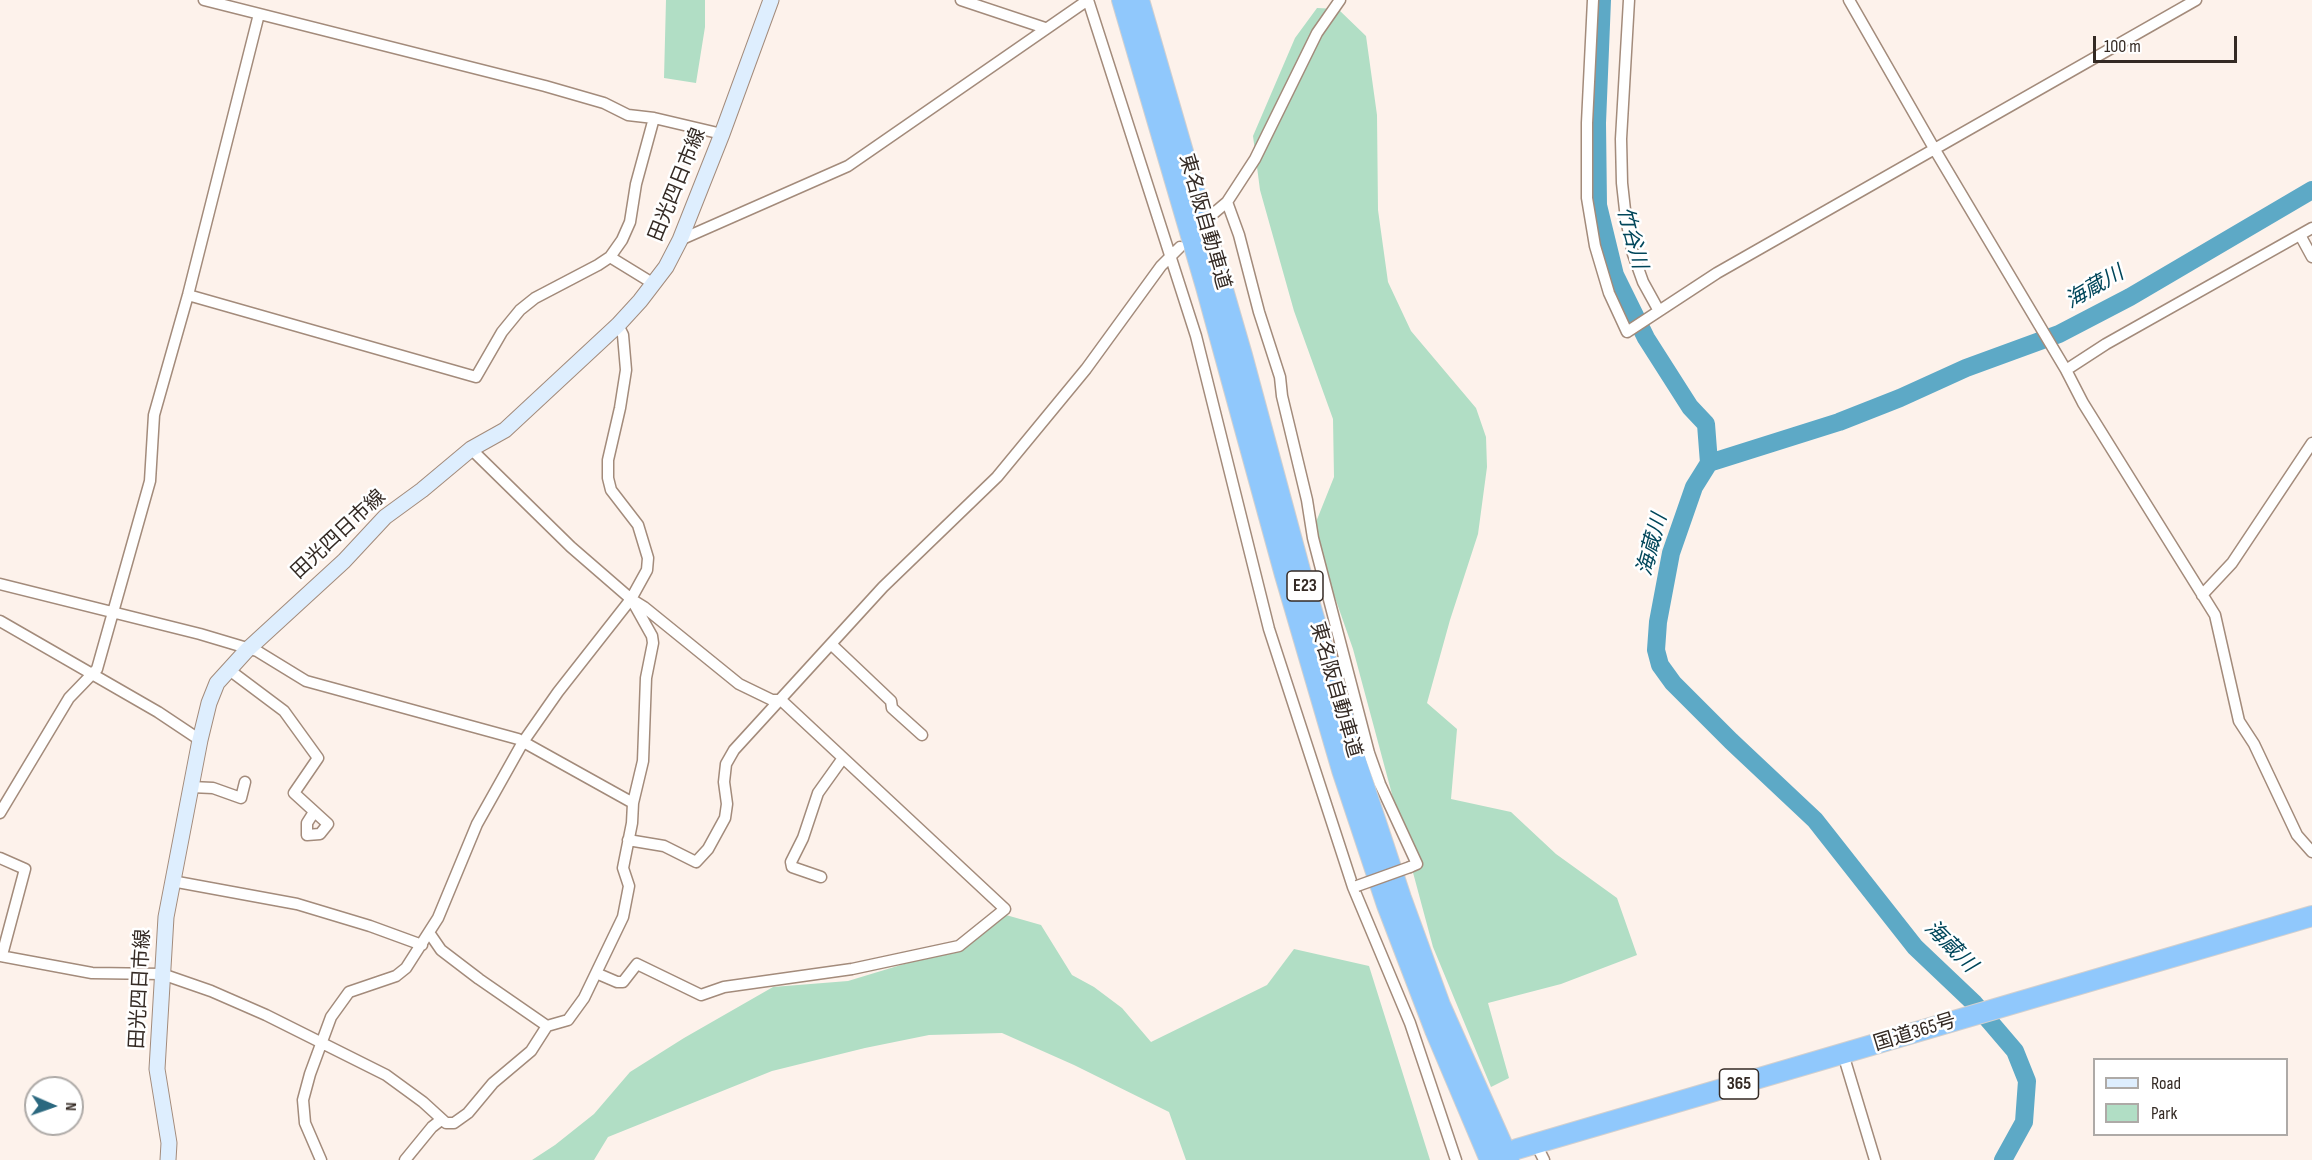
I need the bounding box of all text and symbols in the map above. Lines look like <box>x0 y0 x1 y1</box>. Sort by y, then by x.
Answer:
scale bar <box>2096 24 2240 62</box>
text: 100 m <box>2104 36 2141 57</box>
street label: 田光四日市線 <box>644 125 712 245</box>
street label: 東名阪自動車道 <box>1173 151 1235 293</box>
water label: 竹谷川 <box>1611 204 1651 272</box>
water label: 海蔵川 <box>2061 261 2129 315</box>
street label: 田光四日市線 <box>287 485 391 585</box>
water label: 海蔵川 <box>1633 511 1673 579</box>
road number: E23 <box>1287 571 1323 601</box>
street label: 東名阪自動車道 <box>1304 619 1366 761</box>
water label: 海蔵川 <box>1919 916 1981 978</box>
street label: 田光四日市線 <box>126 928 156 1050</box>
street label: 国道365号 <box>1871 1009 1959 1057</box>
legend <box>2093 1058 2288 1136</box>
road number: 365 <box>1720 1069 1758 1099</box>
text: Road <box>2151 1073 2181 1094</box>
north arrow <box>24 1076 84 1136</box>
text: N <box>61 1102 80 1111</box>
text: Park <box>2151 1103 2177 1124</box>

